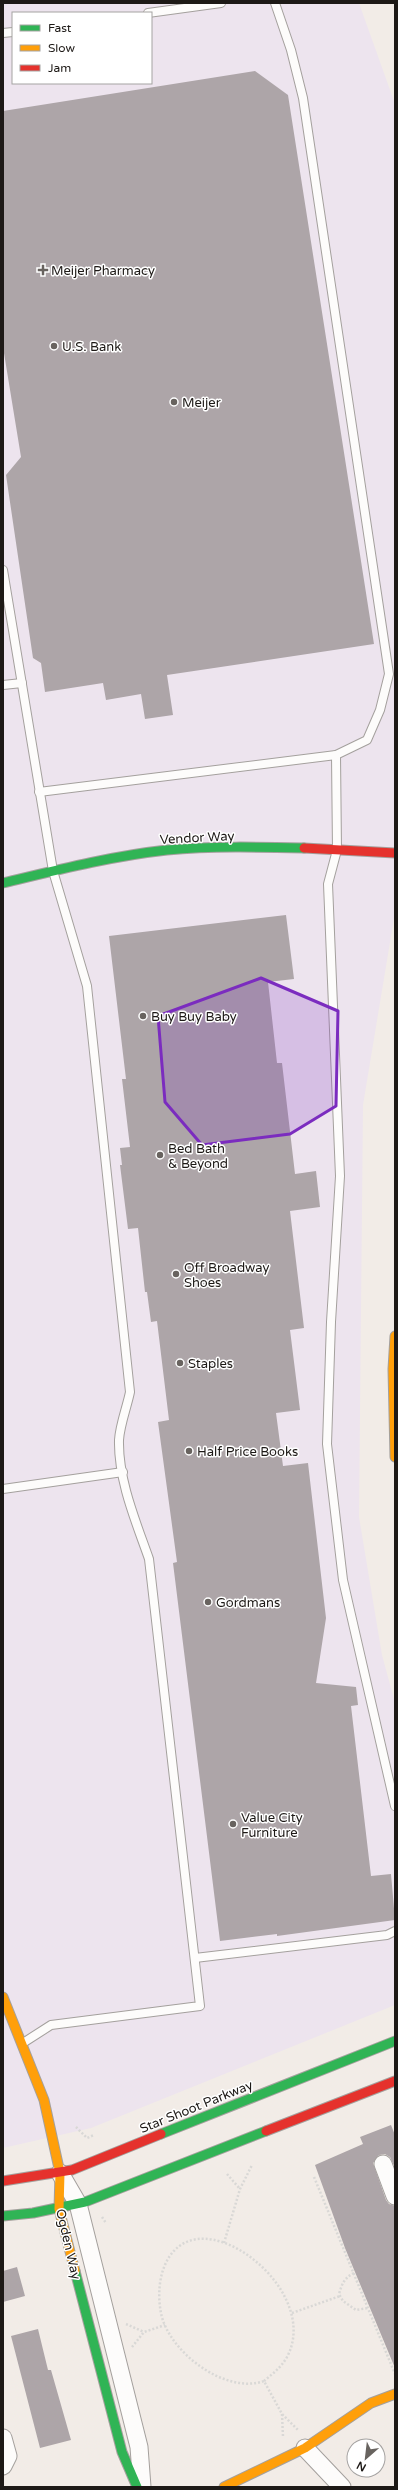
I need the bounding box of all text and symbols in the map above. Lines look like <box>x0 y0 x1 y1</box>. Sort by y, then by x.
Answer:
legend <box>12 12 152 84</box>
text: Fast <box>48 21 72 35</box>
text: Slow <box>48 41 75 55</box>
text: Jam <box>48 61 71 75</box>
place label: Meijer Pharmacy <box>51 263 155 279</box>
marker: Meijer Pharmacy <box>38 265 48 275</box>
place label: U.S. Bank <box>62 339 121 355</box>
marker: U.S. Bank <box>49 341 59 351</box>
place label: Meijer <box>182 395 221 411</box>
marker: Meijer <box>169 397 179 407</box>
street label: Vendor Way <box>159 828 235 848</box>
place label: Buy Buy Baby <box>151 1009 237 1025</box>
marker: Buy Buy Baby <box>138 1011 148 1021</box>
place label: Bed Bath & Beyond <box>168 1141 228 1172</box>
marker: Bed Bath & Beyond <box>155 1150 165 1160</box>
place label: Off Broadway Shoes <box>184 1260 270 1291</box>
marker: Off Broadway Shoes <box>171 1269 181 1279</box>
place label: Staples <box>188 1356 233 1372</box>
marker: Staples <box>175 1358 185 1368</box>
place label: Half Price Books <box>197 1444 298 1460</box>
marker: Half Price Books <box>184 1446 194 1456</box>
place label: Gordmans <box>216 1595 280 1611</box>
marker: Gordmans <box>203 1597 213 1607</box>
place label: Value City Furniture <box>241 1810 303 1841</box>
marker: Value City Furniture <box>228 1819 238 1829</box>
street label: Star Shoot Parkway <box>138 2077 255 2137</box>
street label: Ogden Way <box>52 2207 84 2281</box>
north arrow <box>346 2438 386 2478</box>
text: N <box>355 2459 368 2474</box>

